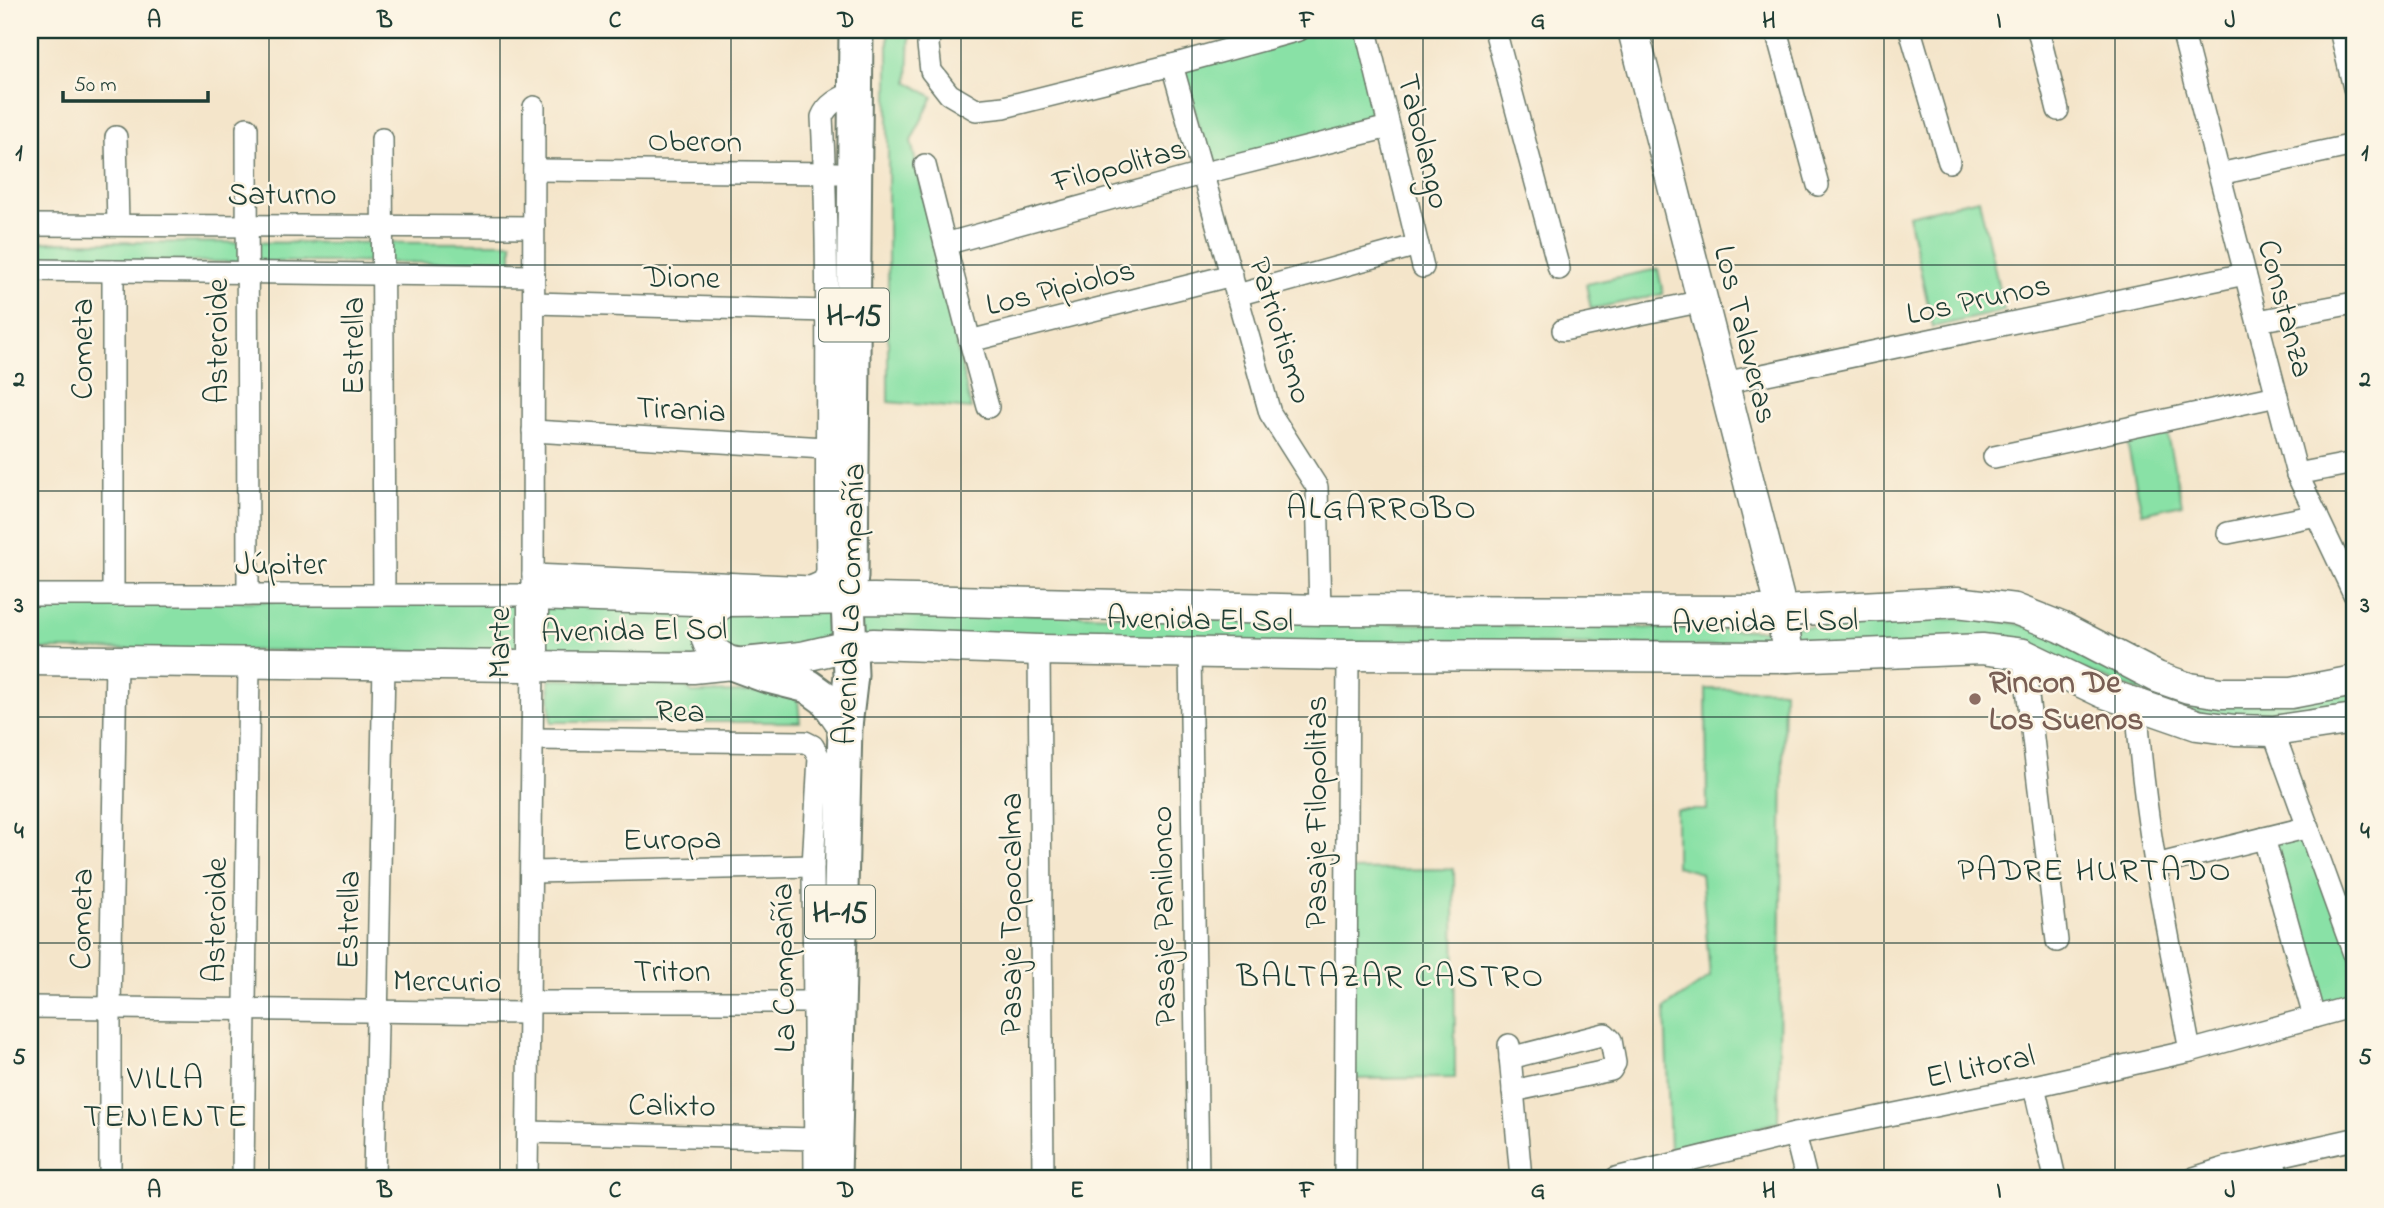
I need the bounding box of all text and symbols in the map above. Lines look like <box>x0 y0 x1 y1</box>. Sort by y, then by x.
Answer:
text: A <box>147 5 161 38</box>
text: B <box>376 5 393 38</box>
text: C <box>609 5 622 38</box>
text: D <box>837 5 854 38</box>
text: E <box>1070 5 1084 38</box>
text: F <box>1299 5 1315 38</box>
text: G <box>1531 5 1545 38</box>
text: H <box>1762 5 1776 38</box>
text: I <box>1996 5 2002 38</box>
text: J <box>2224 5 2236 38</box>
scale bar <box>63 60 208 104</box>
street label: Tabolango <box>1382 69 1461 214</box>
text: 50 m <box>74 71 117 101</box>
street label: Oberon <box>647 119 743 168</box>
street label: Filopolitas <box>1047 127 1192 208</box>
text: 1 <box>15 138 23 171</box>
text: 1 <box>2361 138 2369 171</box>
street label: Saturno <box>227 173 337 220</box>
street label: Constanza <box>2243 235 2325 383</box>
street label: Los Talaveras <box>1699 241 1788 429</box>
street label: Los Pipiolos <box>981 248 1140 331</box>
street label: Patriotismo <box>1234 252 1323 410</box>
street label: Dione <box>643 255 721 304</box>
street label: Los Prunos <box>1902 263 2055 340</box>
street label: Asteroide <box>196 277 243 404</box>
road number: H-15 <box>819 288 889 342</box>
street label: Estrella <box>332 297 379 395</box>
street label: Cometa <box>61 298 108 400</box>
text: 2 <box>12 364 25 397</box>
text: 2 <box>2358 364 2371 397</box>
street label: Tirania <box>635 386 727 437</box>
street label: Avenida La Compañía <box>823 462 880 746</box>
district label: ALGARROBO <box>1286 486 1478 534</box>
street label: Júpiter <box>235 543 327 590</box>
text: 3 <box>13 590 24 623</box>
text: 3 <box>2359 590 2370 623</box>
street label: Avenida El Sol <box>1106 596 1294 647</box>
street label: Avenida El Sol <box>1671 598 1859 649</box>
street label: Marte <box>478 606 525 679</box>
street label: Avenida El Sol <box>540 607 728 658</box>
place label: Rincon De Los Suenos <box>1989 661 2144 745</box>
street label: Rea <box>655 690 705 737</box>
marker: Rincon De Los Suenos <box>1967 691 1983 707</box>
street label: Pasaje Filopolitas <box>1295 695 1342 929</box>
street label: Pasaje Topocalma <box>990 793 1037 1035</box>
street label: Pasaje Panilonco <box>1140 805 1191 1026</box>
text: 4 <box>14 816 24 849</box>
text: 4 <box>2360 816 2370 849</box>
street label: Europa <box>622 817 722 866</box>
district label: PADRE HURTADO <box>1957 848 2233 896</box>
street label: Asteroide <box>193 856 242 983</box>
street label: Cometa <box>59 868 108 970</box>
street label: Estrella <box>326 870 375 970</box>
street label: La Compañía <box>761 883 810 1053</box>
road number: H-15 <box>805 885 875 938</box>
street label: Triton <box>633 950 711 997</box>
district label: BALTAZAR CASTRO <box>1236 954 1545 1002</box>
street label: Mercurio <box>392 959 502 1008</box>
street label: El Litoral <box>1922 1034 2040 1103</box>
text: 5 <box>12 1042 26 1075</box>
text: 5 <box>2358 1042 2372 1075</box>
district label: VILLA TENIENTE <box>83 1056 249 1142</box>
street label: Calixto <box>628 1083 716 1132</box>
text: A <box>147 1175 161 1208</box>
text: B <box>376 1175 393 1208</box>
text: C <box>609 1175 622 1208</box>
text: D <box>837 1175 854 1208</box>
text: E <box>1070 1175 1084 1208</box>
text: F <box>1299 1175 1315 1208</box>
text: G <box>1531 1175 1545 1208</box>
text: H <box>1762 1175 1776 1208</box>
text: I <box>1996 1175 2002 1208</box>
text: J <box>2224 1175 2236 1208</box>

